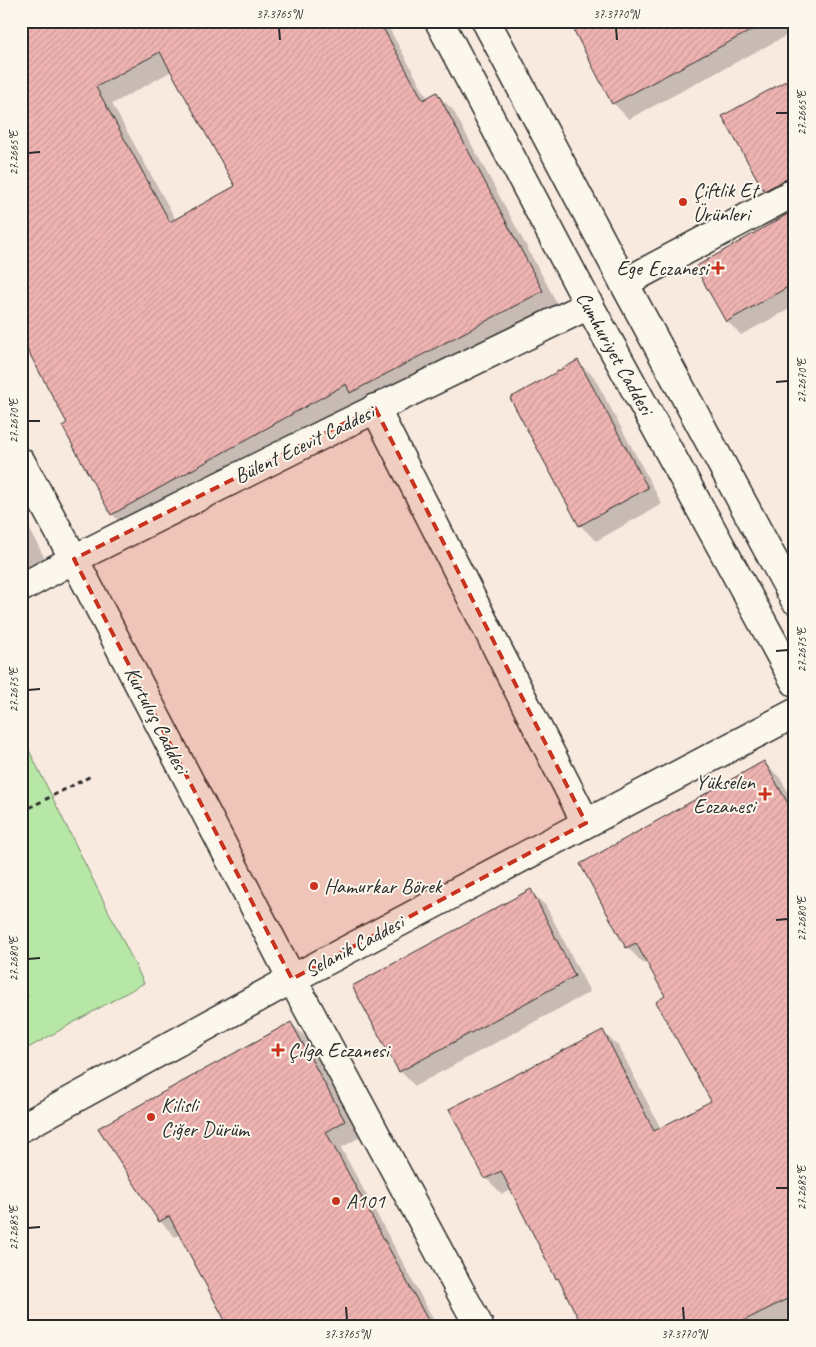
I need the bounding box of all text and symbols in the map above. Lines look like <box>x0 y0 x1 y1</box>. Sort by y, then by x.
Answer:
text: 37.3765°N <box>256 6 303 22</box>
text: 37.3770°N <box>593 6 640 22</box>
text: 27.2665°E <box>794 89 810 135</box>
text: 27.2665°E <box>6 129 22 175</box>
place label: Çiftlik Et Ürünleri <box>693 177 761 227</box>
marker: Çiftlik Et Ürünleri <box>677 196 689 208</box>
place label: Ege Eczanesi <box>616 255 711 281</box>
marker: Ege Eczanesi <box>712 262 724 274</box>
street label: Cumhuriyet Caddesi <box>570 287 661 422</box>
text: 27.2670°E <box>794 357 810 403</box>
text: 27.2670°E <box>6 397 22 443</box>
street label: Bülent Ecevit Caddesi <box>230 398 381 489</box>
text: 27.2675°E <box>794 626 810 672</box>
street label: Kurtuluş Caddesi <box>119 662 196 780</box>
text: 27.2675°E <box>6 666 22 712</box>
place label: Yükselen Eczanesi <box>693 769 758 819</box>
marker: Yükselen Eczanesi <box>759 788 771 800</box>
place label: Hamurkar Börek <box>324 873 443 899</box>
marker: Hamurkar Börek <box>308 880 320 892</box>
text: 27.2680°E <box>794 895 810 941</box>
street label: Selanik Caddesi <box>300 908 411 983</box>
text: 27.2680°E <box>6 935 22 981</box>
place label: Çılga Eczanesi <box>288 1037 392 1063</box>
marker: Çılga Eczanesi <box>272 1044 284 1056</box>
place label: Kilisli Ciğer Dürüm <box>161 1092 251 1142</box>
marker: Kilisli Ciğer Dürüm <box>145 1111 157 1123</box>
text: 27.2685°E <box>794 1164 810 1210</box>
place label: A101 <box>346 1188 386 1214</box>
marker: A101 <box>330 1195 342 1207</box>
text: 27.2685°E <box>6 1204 22 1250</box>
text: 37.3765°N <box>324 1326 371 1342</box>
text: 37.3770°N <box>661 1326 708 1342</box>

